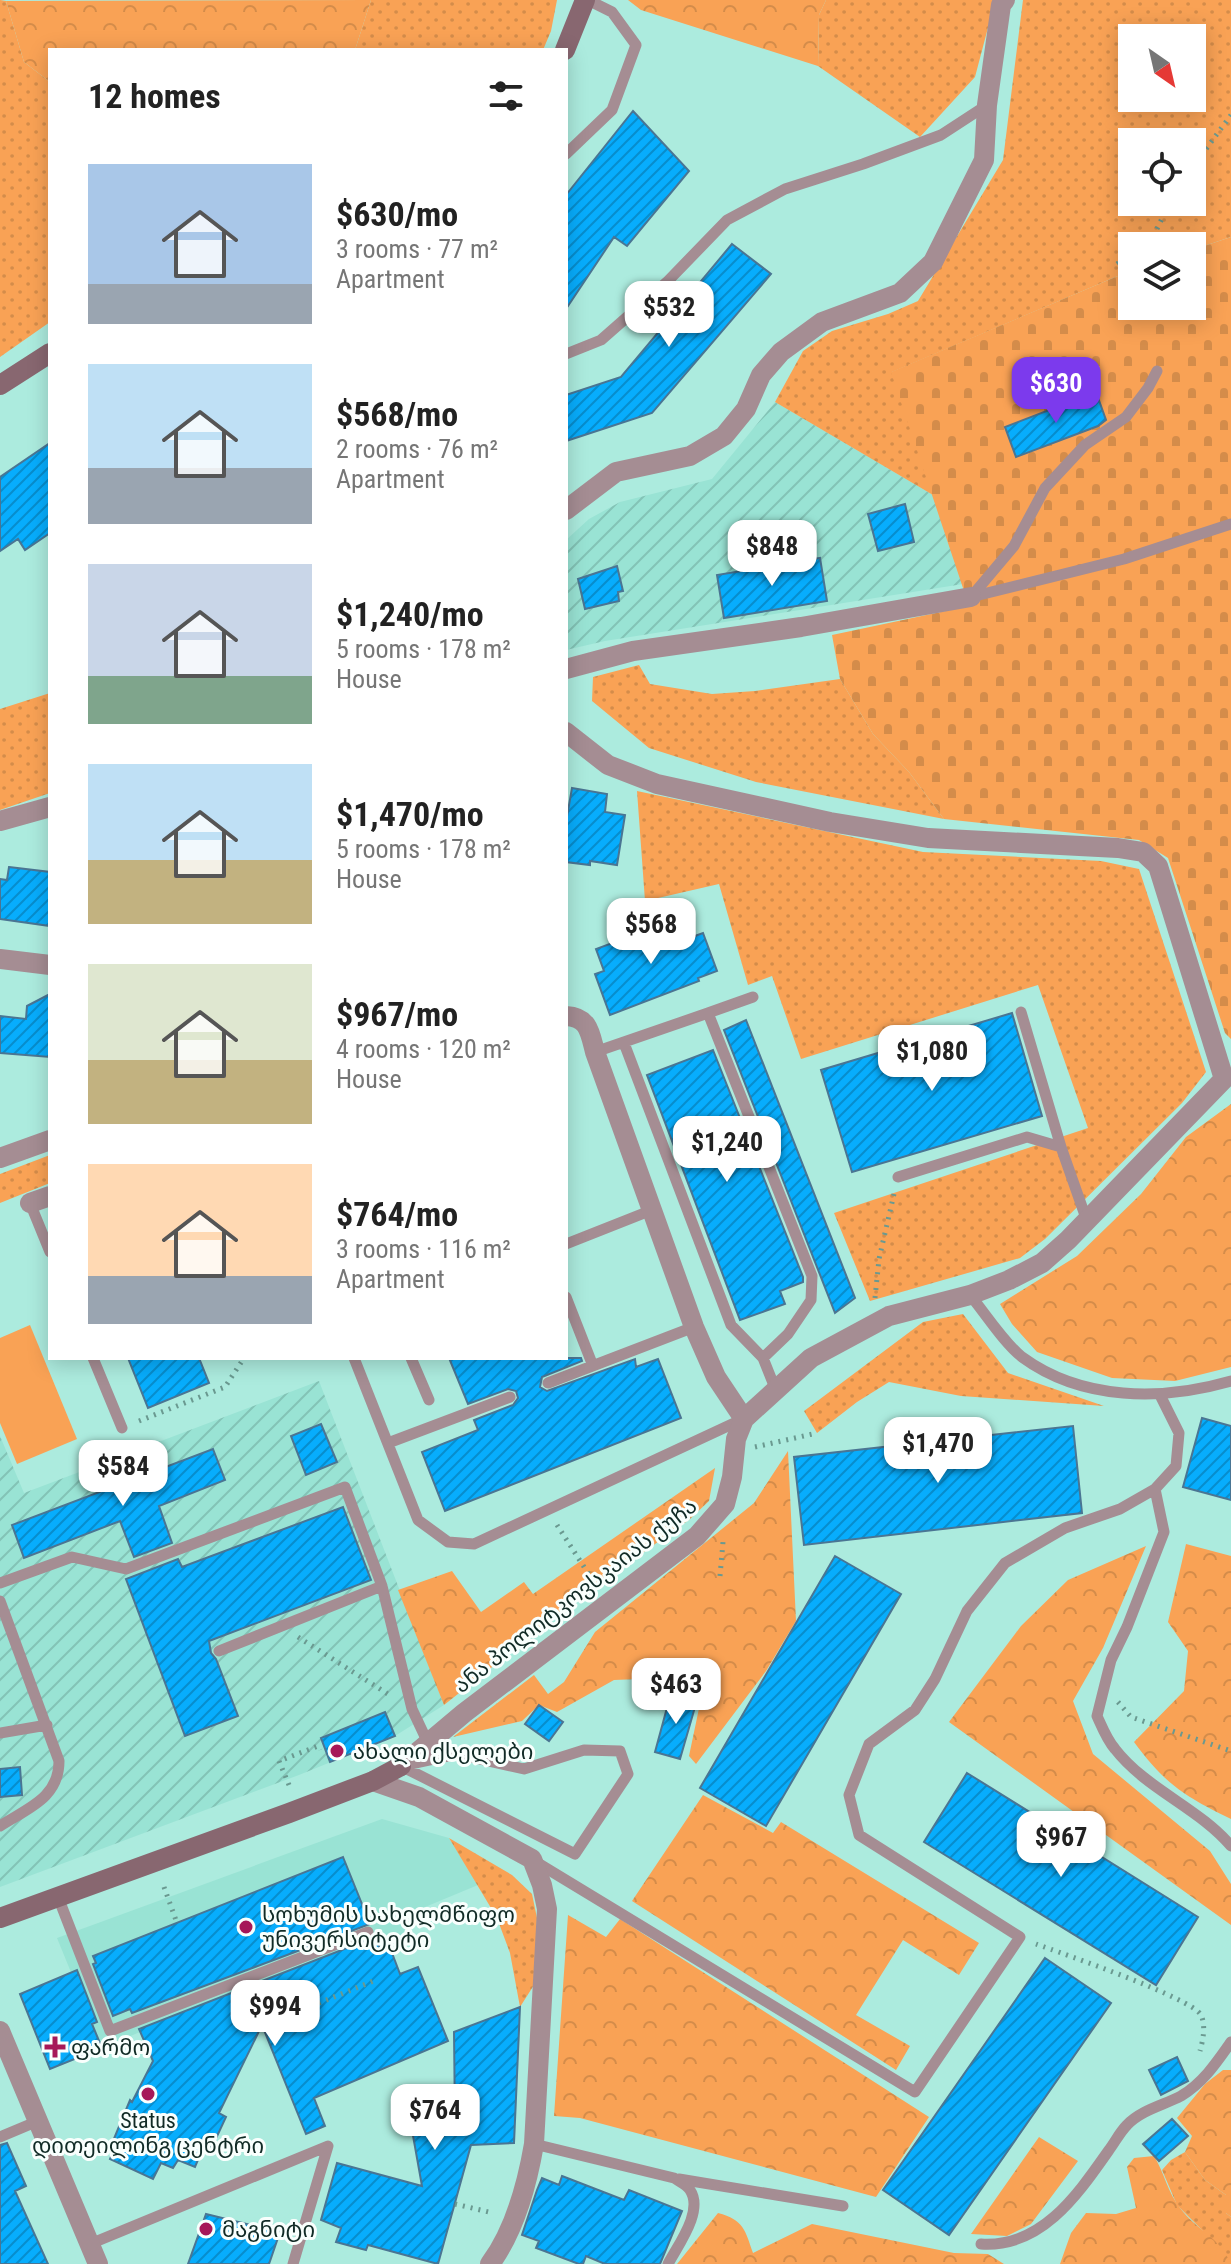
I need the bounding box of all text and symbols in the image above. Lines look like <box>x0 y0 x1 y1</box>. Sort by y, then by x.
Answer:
north arrow <box>1118 24 1206 112</box>
map controls <box>1118 24 1206 320</box>
icon: filters <box>484 74 528 118</box>
text: 12 homes <box>88 76 221 116</box>
button: locate <box>1118 128 1206 216</box>
text: $630/mo <box>336 194 458 234</box>
icon: home <box>152 196 248 292</box>
button: layers <box>1118 232 1206 320</box>
text: 3 rooms · 77 m² <box>336 234 498 264</box>
text: Apartment <box>336 264 445 294</box>
pin: $532 <box>622 281 716 349</box>
text: $532 <box>643 292 695 322</box>
pin: $630 <box>1009 357 1103 425</box>
text: $630 <box>1030 368 1082 398</box>
text: $568/mo <box>336 394 458 434</box>
icon: home <box>152 396 248 492</box>
text: 2 rooms · 76 m² <box>336 434 498 464</box>
text: Apartment <box>336 464 445 494</box>
pin: $848 <box>725 520 819 588</box>
text: $848 <box>746 531 798 561</box>
text: $1,240/mo <box>336 594 484 634</box>
icon: home <box>152 596 248 692</box>
text: 5 rooms · 178 m² <box>336 634 511 664</box>
text: House <box>336 664 402 694</box>
text: $1,470/mo <box>336 794 484 834</box>
icon: home <box>152 796 248 892</box>
text: 5 rooms · 178 m² <box>336 834 511 864</box>
text: House <box>336 864 402 894</box>
pin: $568 <box>604 898 698 966</box>
text: $568 <box>625 909 677 939</box>
text: $967/mo <box>336 994 458 1034</box>
icon: home <box>152 996 248 1092</box>
pin: $1,080 <box>867 1025 997 1093</box>
text: 4 rooms · 120 m² <box>336 1034 511 1064</box>
text: $1,080 <box>896 1036 968 1066</box>
text: House <box>336 1064 402 1094</box>
pin: $1,240 <box>662 1116 792 1184</box>
text: $1,240 <box>691 1127 763 1157</box>
text: $764/mo <box>336 1194 458 1234</box>
icon: home <box>152 1196 248 1292</box>
text: 3 rooms · 116 m² <box>336 1234 511 1264</box>
text: Apartment <box>336 1264 445 1294</box>
pin: $1,470 <box>873 1417 1003 1485</box>
text: $1,470 <box>902 1428 974 1458</box>
pin: $584 <box>76 1440 170 1508</box>
text: $584 <box>97 1451 149 1481</box>
street label: ანა პოლიტკოვსკაიას ქუჩა <box>449 1493 702 1699</box>
pin: $463 <box>629 1658 723 1726</box>
text: $463 <box>650 1669 702 1699</box>
place label: ახალი ქსელები <box>353 1739 533 1765</box>
marker: ახალი ქსელები <box>328 1742 346 1760</box>
pin: $967 <box>1014 1811 1108 1879</box>
text: $967 <box>1035 1822 1087 1852</box>
place label: სოხუმის სახელმწიფო უნივერსიტეტი <box>262 1902 515 1952</box>
marker: სოხუმის სახელმწიფო უნივერსიტეტი <box>237 1918 255 1936</box>
pin: $994 <box>228 1980 322 2048</box>
text: $994 <box>249 1991 301 2021</box>
place label: ფარმო <box>71 2035 150 2060</box>
marker: ფარმო <box>46 2038 64 2056</box>
pin: $764 <box>388 2084 482 2152</box>
marker: Status დითეილინგ ცენტრი <box>139 2085 157 2103</box>
text: $764 <box>409 2095 461 2125</box>
place label: Status დითეილინგ ცენტრი <box>32 2108 264 2159</box>
place label: მაგნიტი <box>222 2217 315 2242</box>
marker: მაგნიტი <box>197 2220 215 2238</box>

